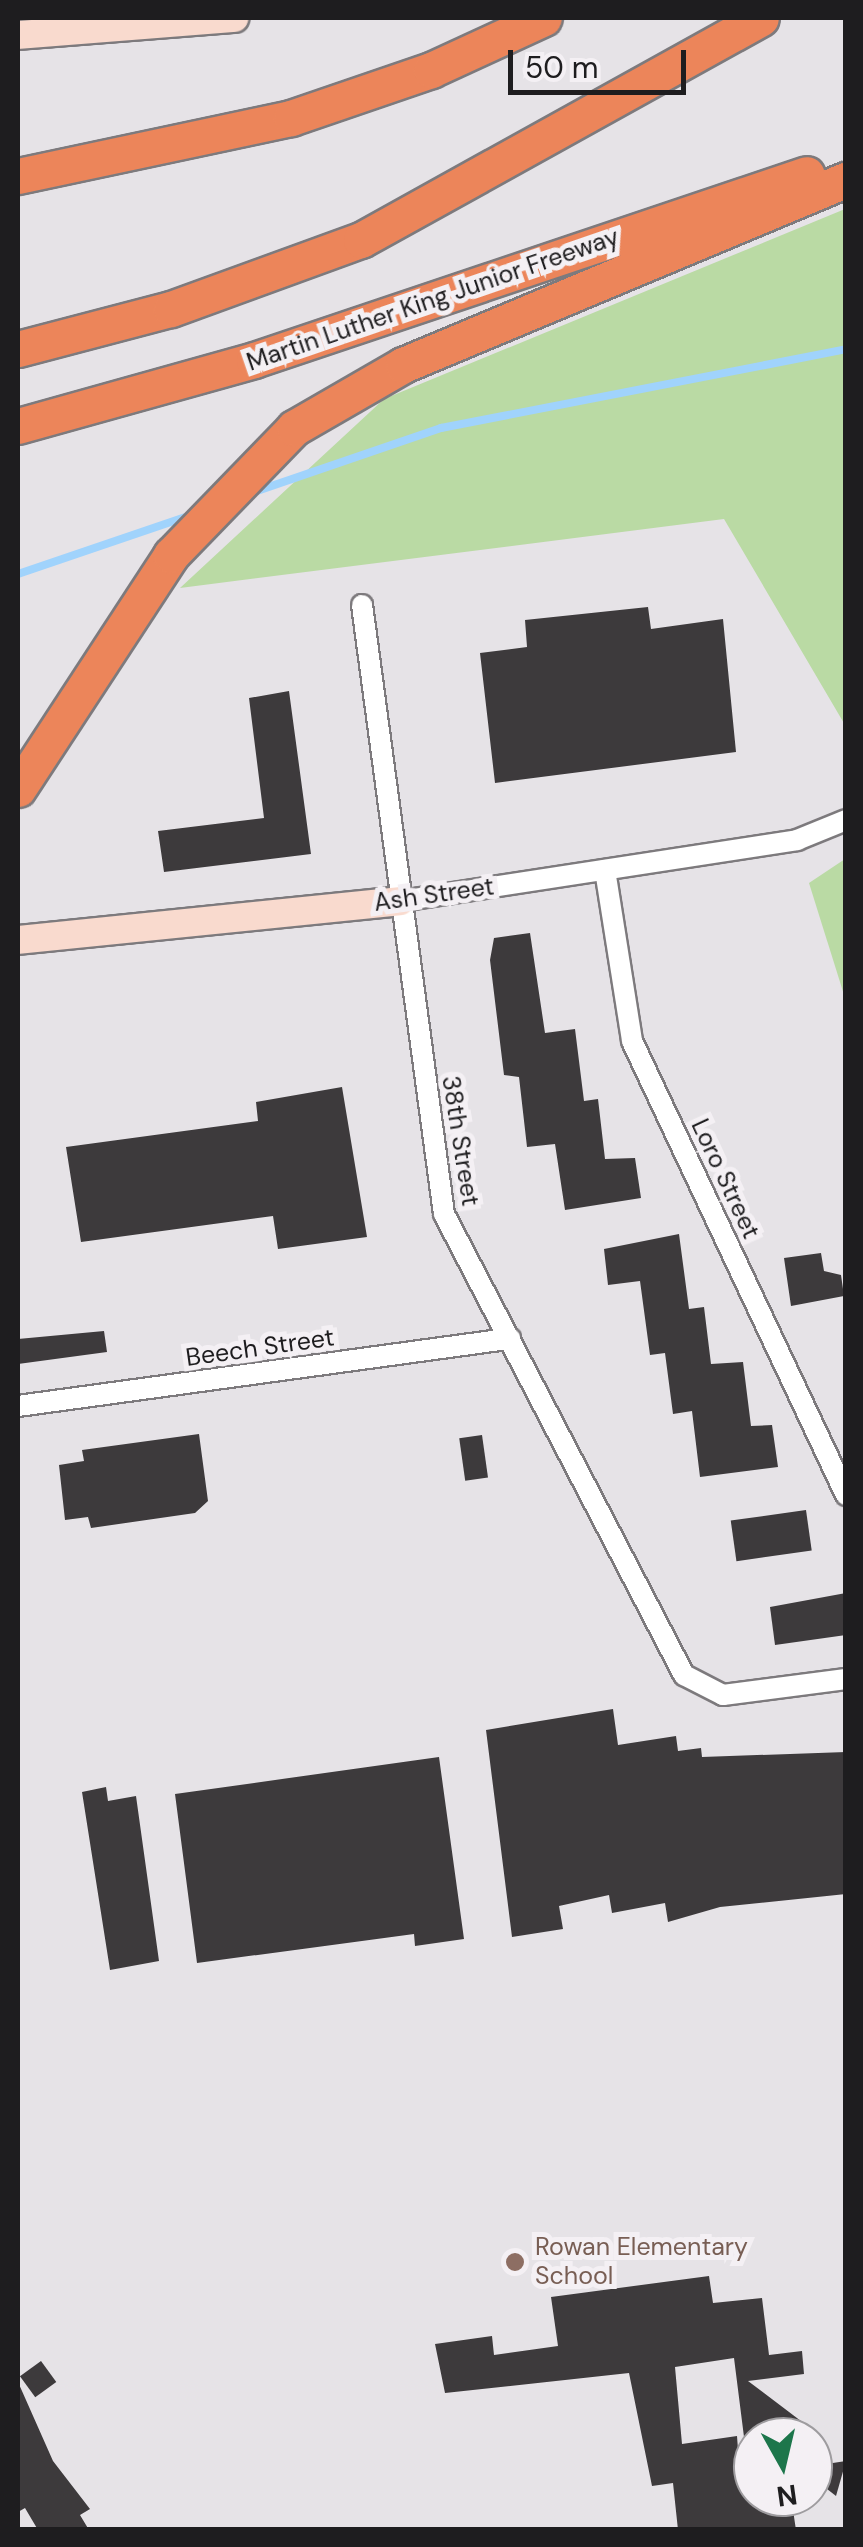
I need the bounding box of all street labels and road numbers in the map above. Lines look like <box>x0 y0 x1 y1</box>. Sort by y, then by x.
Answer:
street label: Martin Luther King Junior Freeway <box>243 222 623 378</box>
street label: Ash Street <box>372 872 496 918</box>
street label: 38th Street <box>435 1074 485 1208</box>
street label: Loro Street <box>684 1114 766 1244</box>
street label: Beech Street <box>184 1323 336 1373</box>

